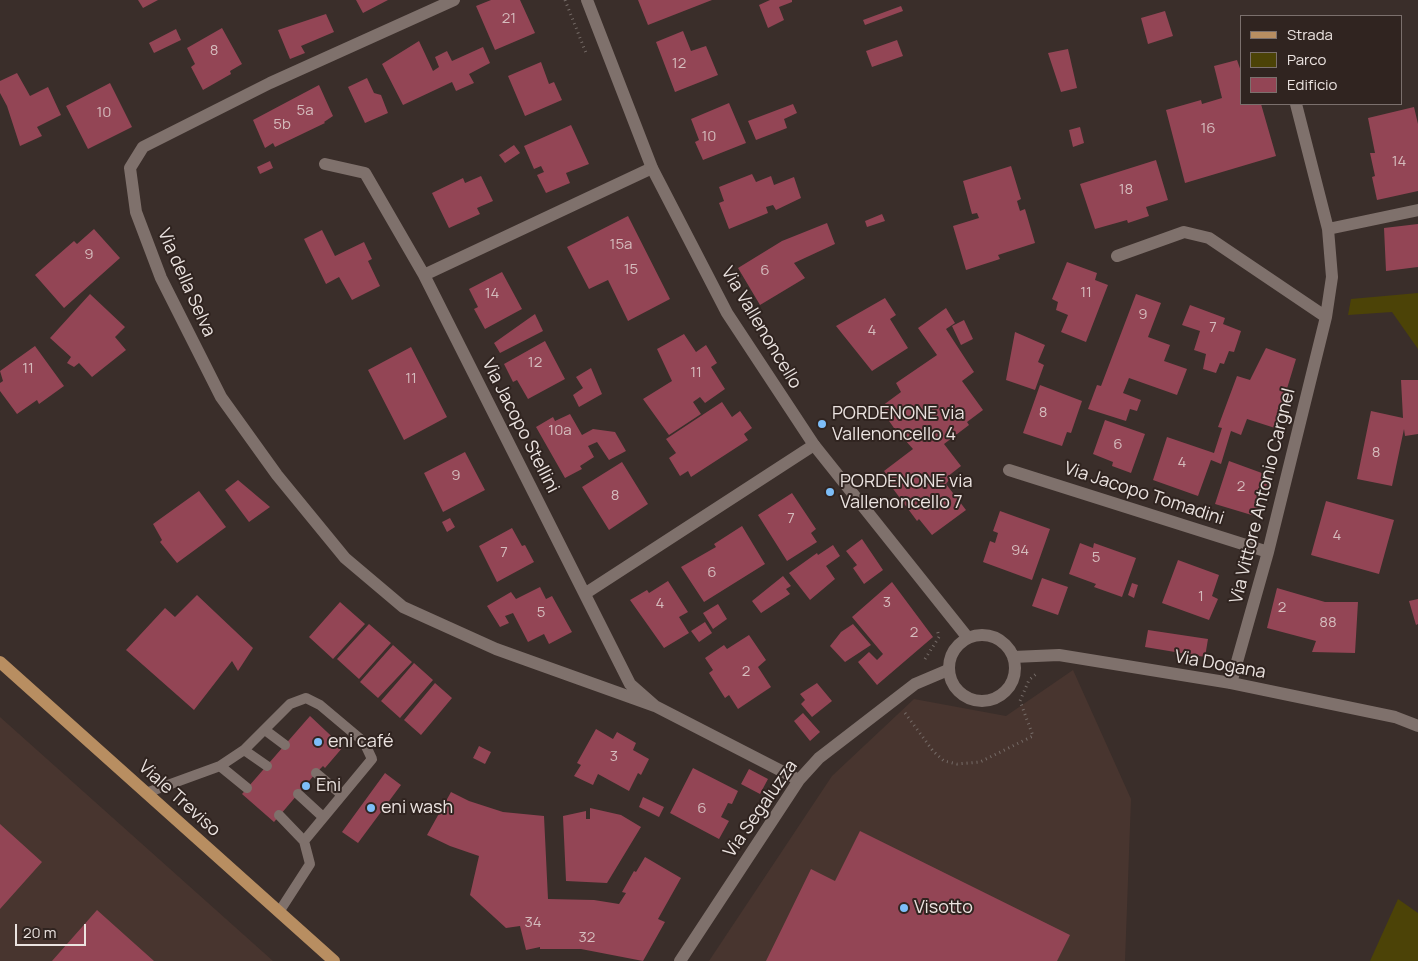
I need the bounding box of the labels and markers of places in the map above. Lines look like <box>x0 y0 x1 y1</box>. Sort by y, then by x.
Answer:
place label: PORDENONE via Vallenoncello 4 <box>832 403 964 446</box>
marker: PORDENONE via Vallenoncello 4 <box>816 418 828 430</box>
place label: PORDENONE via Vallenoncello 7 <box>840 471 972 514</box>
marker: PORDENONE via Vallenoncello 7 <box>824 486 836 498</box>
place label: eni café <box>328 731 394 753</box>
marker: eni café <box>312 736 324 748</box>
place label: Eni <box>316 775 341 797</box>
marker: Eni <box>300 780 312 792</box>
place label: eni wash <box>381 797 453 819</box>
marker: eni wash <box>365 802 377 814</box>
place label: Visotto <box>914 897 973 919</box>
marker: Visotto <box>898 902 910 914</box>

